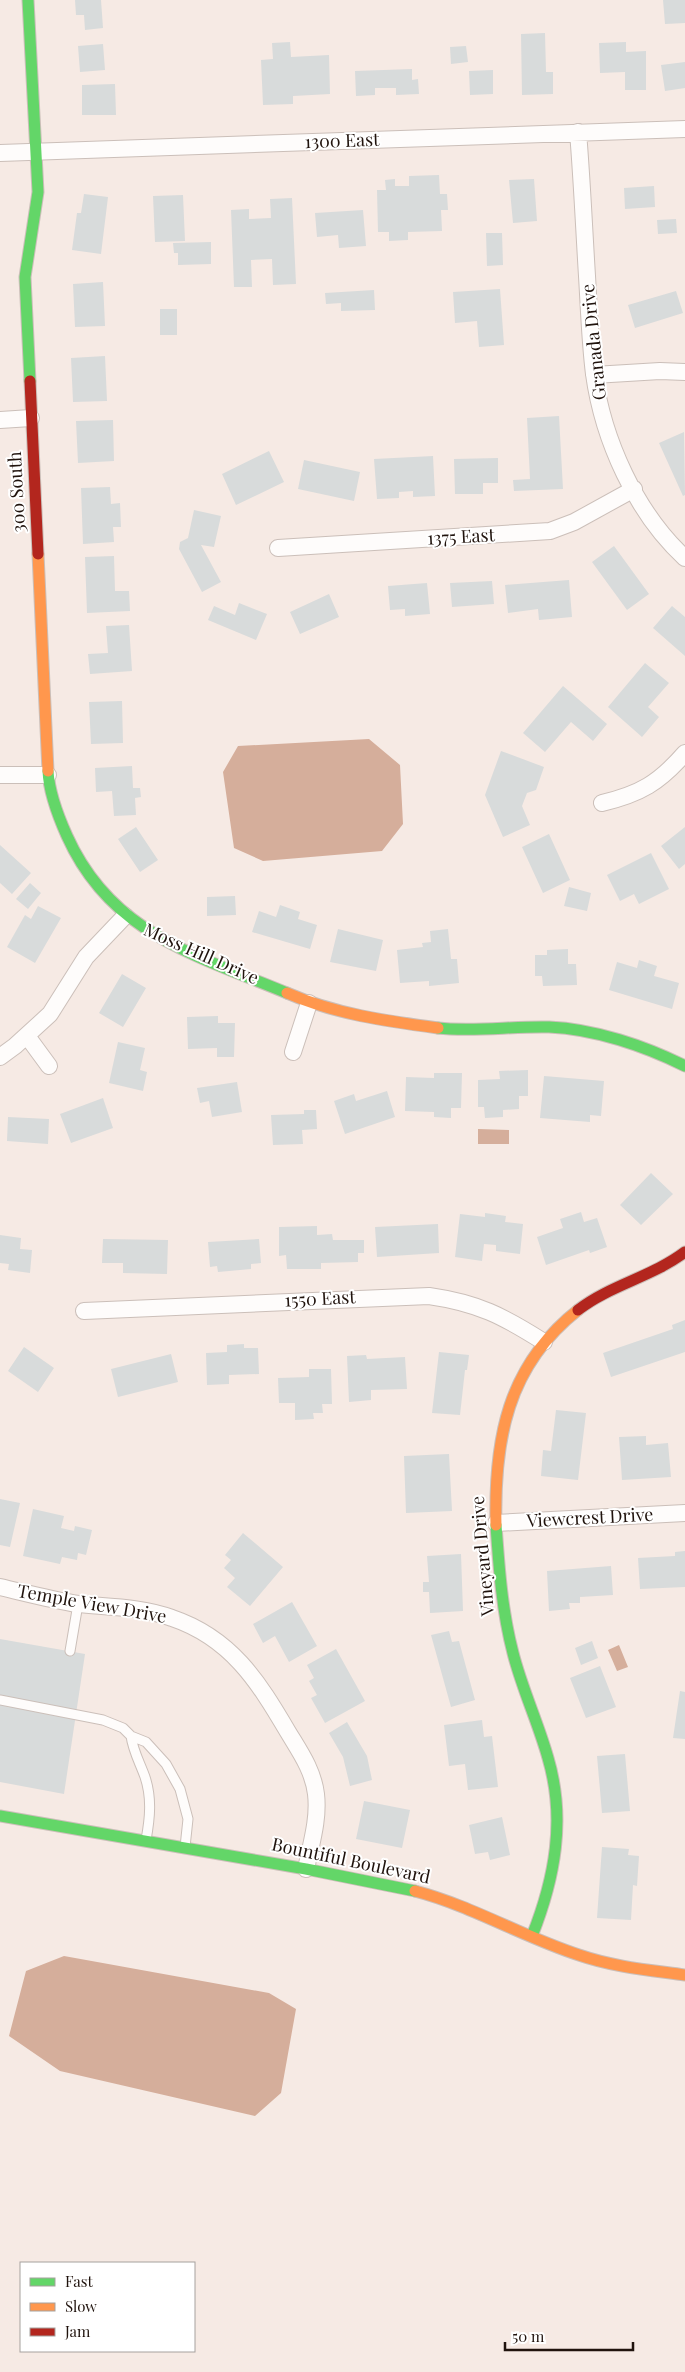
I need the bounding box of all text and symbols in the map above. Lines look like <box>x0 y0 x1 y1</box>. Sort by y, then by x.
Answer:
street label: 1300 East <box>304 127 380 153</box>
street label: Granada Drive <box>575 283 611 402</box>
street label: 300 South <box>2 450 30 533</box>
street label: 1375 East <box>426 522 496 550</box>
street label: Moss Hill Drive <box>140 917 263 989</box>
street label: 1550 East <box>284 1284 357 1312</box>
street label: Vineyard Drive <box>465 1495 499 1618</box>
street label: Viewcrest Drive <box>525 1502 654 1532</box>
street label: Temple View Drive <box>16 1578 169 1628</box>
street label: Bountiful Boulevard <box>270 1832 433 1889</box>
legend <box>20 2262 195 2352</box>
text: Fast <box>65 2271 94 2291</box>
text: Slow <box>65 2296 97 2316</box>
scale bar <box>505 2320 632 2352</box>
text: Jam <box>64 2321 91 2341</box>
text: 50 m <box>512 2326 545 2346</box>

